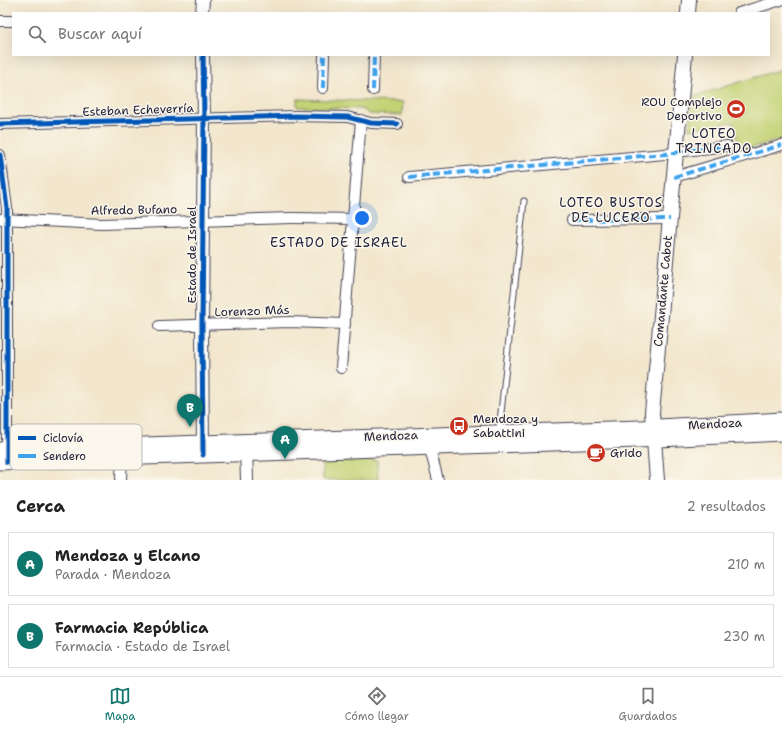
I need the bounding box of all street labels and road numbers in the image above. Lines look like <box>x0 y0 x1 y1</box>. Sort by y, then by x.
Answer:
street label: Esteban Echeverría <box>82 100 195 120</box>
street label: Alfredo Bufano <box>91 201 177 219</box>
street label: Estado de Israel <box>184 206 200 304</box>
street label: Comandante Cabot <box>650 235 676 347</box>
street label: Lorenzo Más <box>214 302 290 320</box>
street label: Mendoza <box>688 415 743 433</box>
street label: Mendoza <box>364 427 419 445</box>

